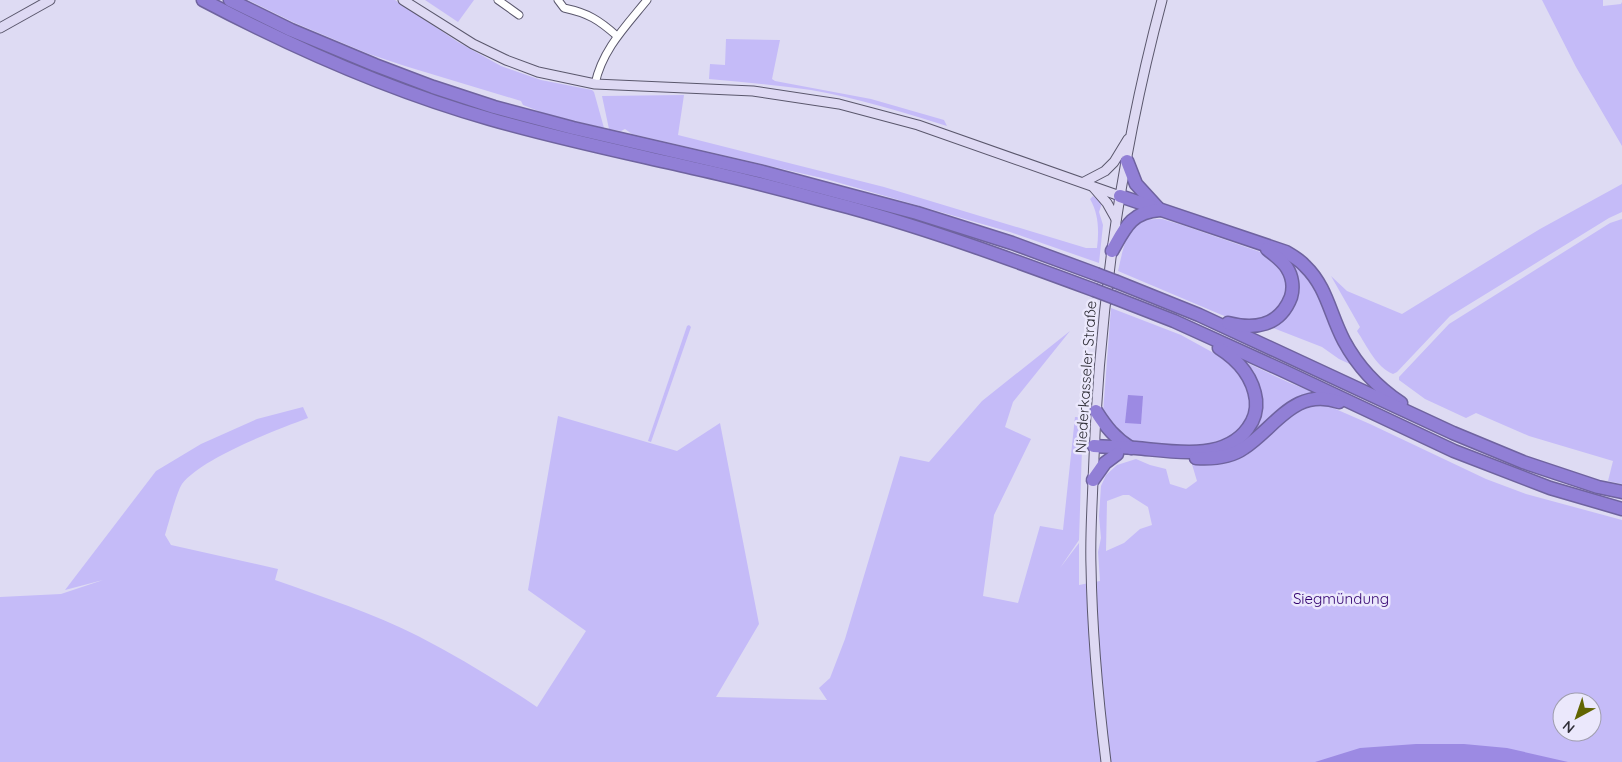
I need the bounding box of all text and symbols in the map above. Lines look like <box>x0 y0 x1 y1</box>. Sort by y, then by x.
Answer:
street label: Niederkasseler Straße <box>1071 300 1100 454</box>
park label: Siegmündung <box>1293 589 1389 608</box>
north arrow <box>1552 692 1602 742</box>
text: N <box>1559 717 1578 737</box>

